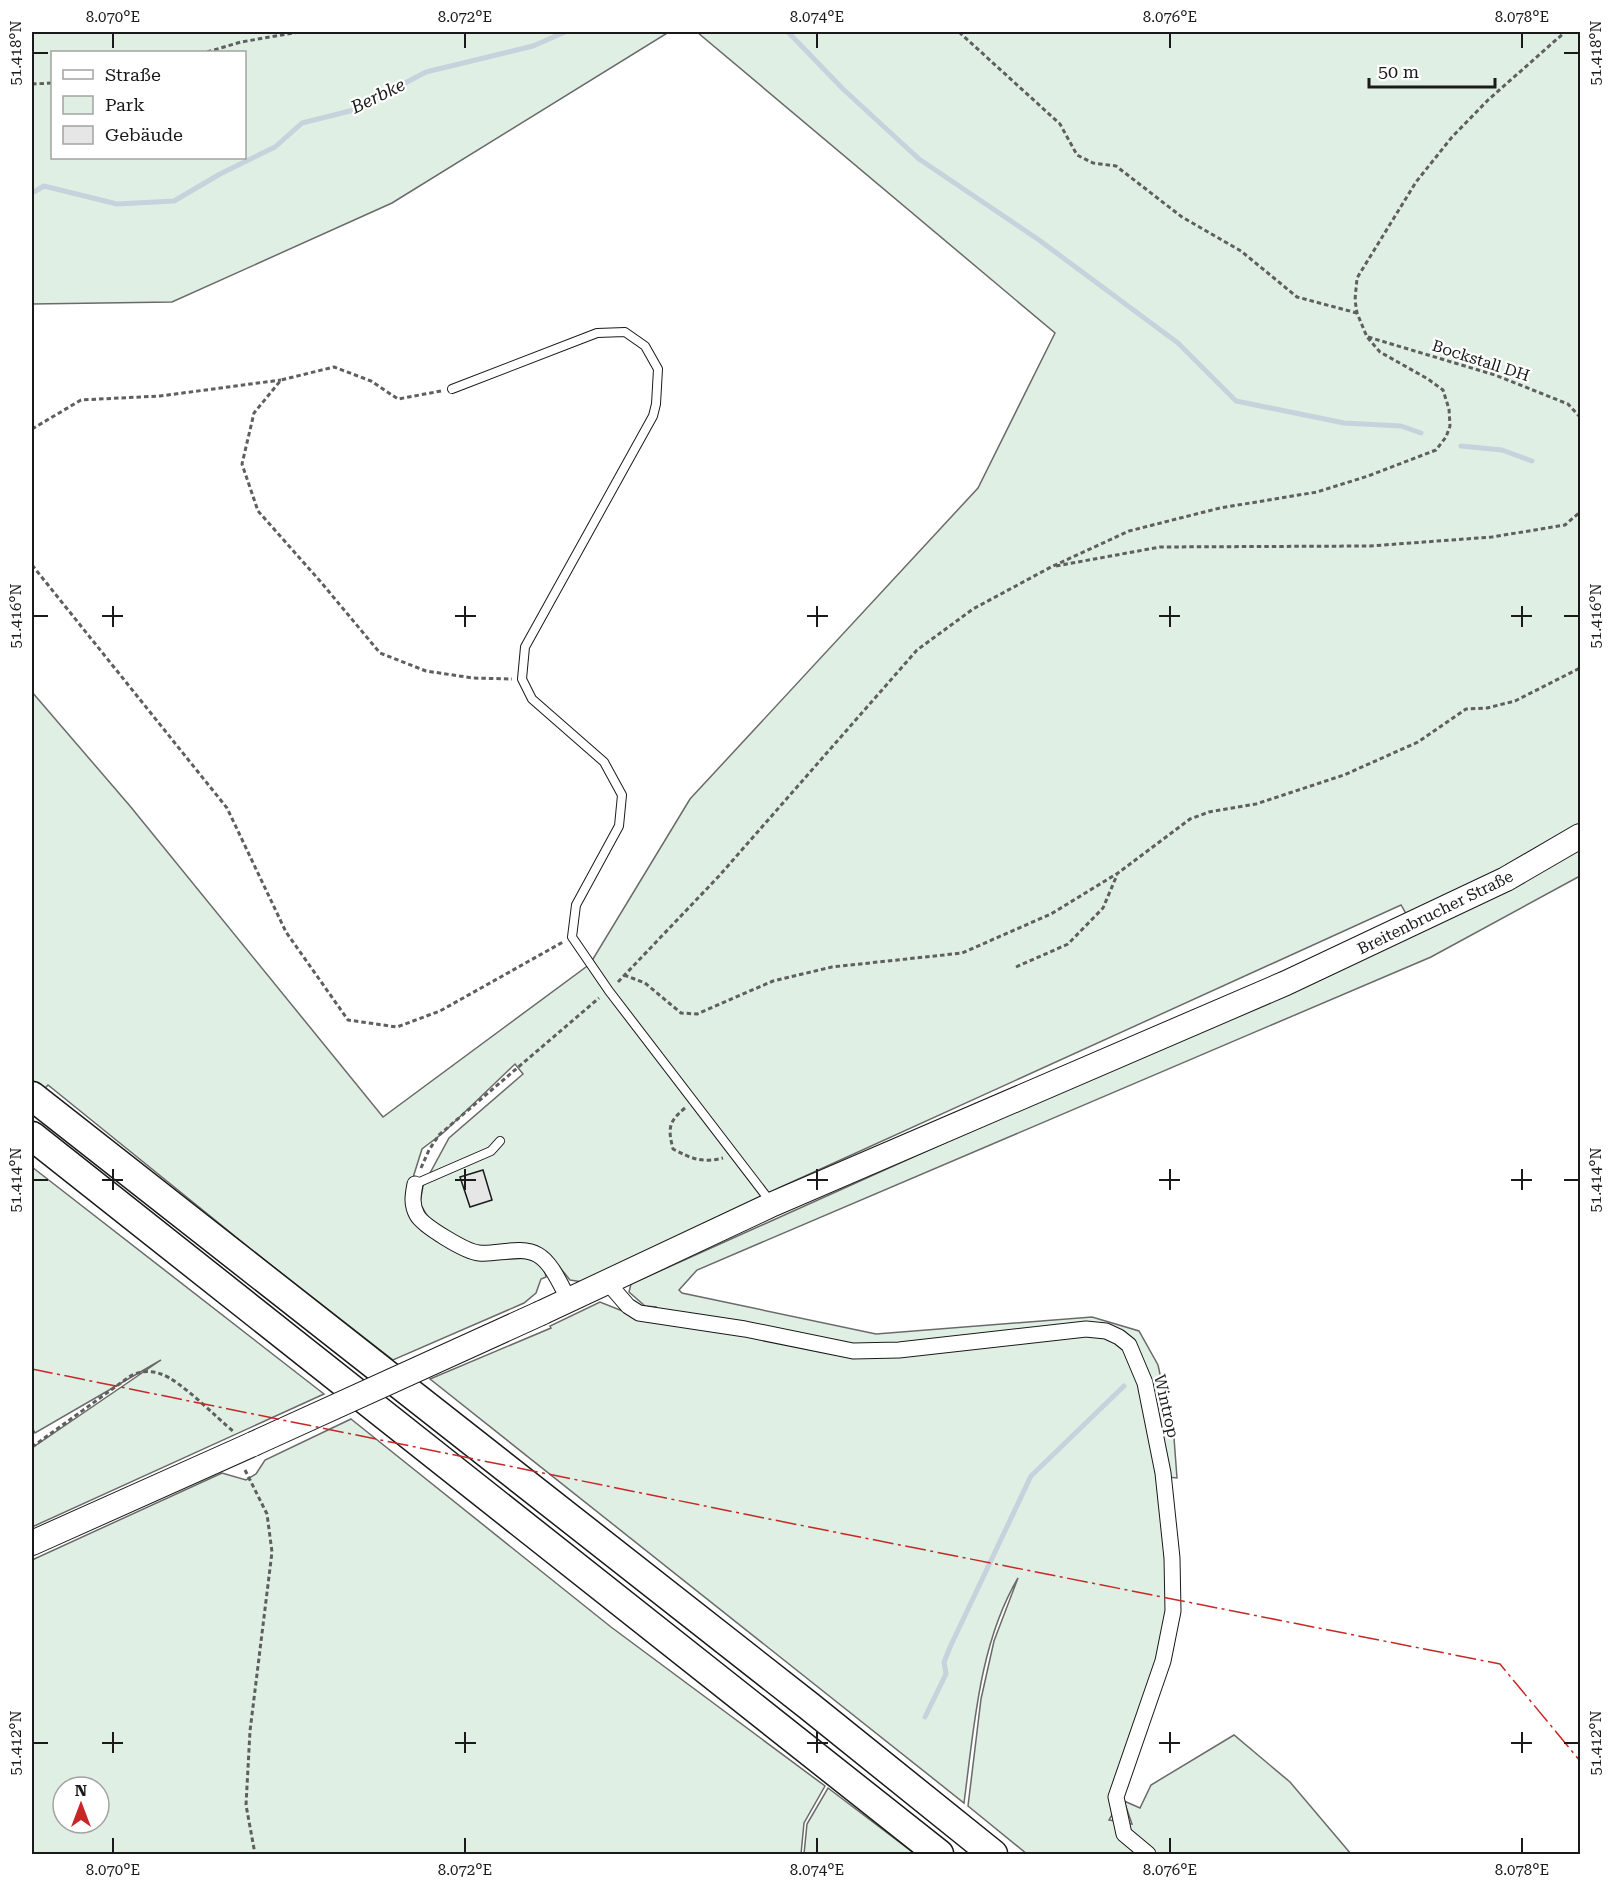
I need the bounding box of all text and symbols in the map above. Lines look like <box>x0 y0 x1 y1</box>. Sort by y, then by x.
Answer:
text: 8.070°E <box>86 8 140 26</box>
text: 8.072°E <box>438 8 492 26</box>
text: 8.074°E <box>790 8 844 26</box>
text: 8.076°E <box>1143 8 1197 26</box>
text: 8.078°E <box>1495 8 1549 26</box>
text: 51.418°N <box>7 20 25 86</box>
text: 51.418°N <box>1587 20 1605 86</box>
legend <box>51 51 246 159</box>
scale bar <box>1369 51 1495 89</box>
text: 50 m <box>1378 61 1419 82</box>
text: Straße <box>105 64 161 85</box>
water label: Berbke <box>346 73 408 118</box>
text: Park <box>105 94 145 115</box>
text: Gebäude <box>105 124 183 145</box>
street label: Bockstall DH <box>1430 336 1532 385</box>
text: 51.416°N <box>7 583 25 649</box>
text: 51.416°N <box>1587 583 1605 649</box>
street label: Breitenbrucher Straße <box>1354 866 1516 958</box>
text: 51.414°N <box>7 1147 25 1213</box>
text: 51.414°N <box>1587 1147 1605 1213</box>
street label: Wintrop <box>1150 1373 1183 1440</box>
text: 51.412°N <box>7 1710 25 1776</box>
text: 51.412°N <box>1587 1710 1605 1776</box>
north arrow <box>51 1775 111 1835</box>
text: N <box>75 1781 87 1800</box>
text: 8.070°E <box>86 1861 140 1879</box>
text: 8.072°E <box>438 1861 492 1879</box>
text: 8.074°E <box>790 1861 844 1879</box>
text: 8.076°E <box>1143 1861 1197 1879</box>
text: 8.078°E <box>1495 1861 1549 1879</box>

